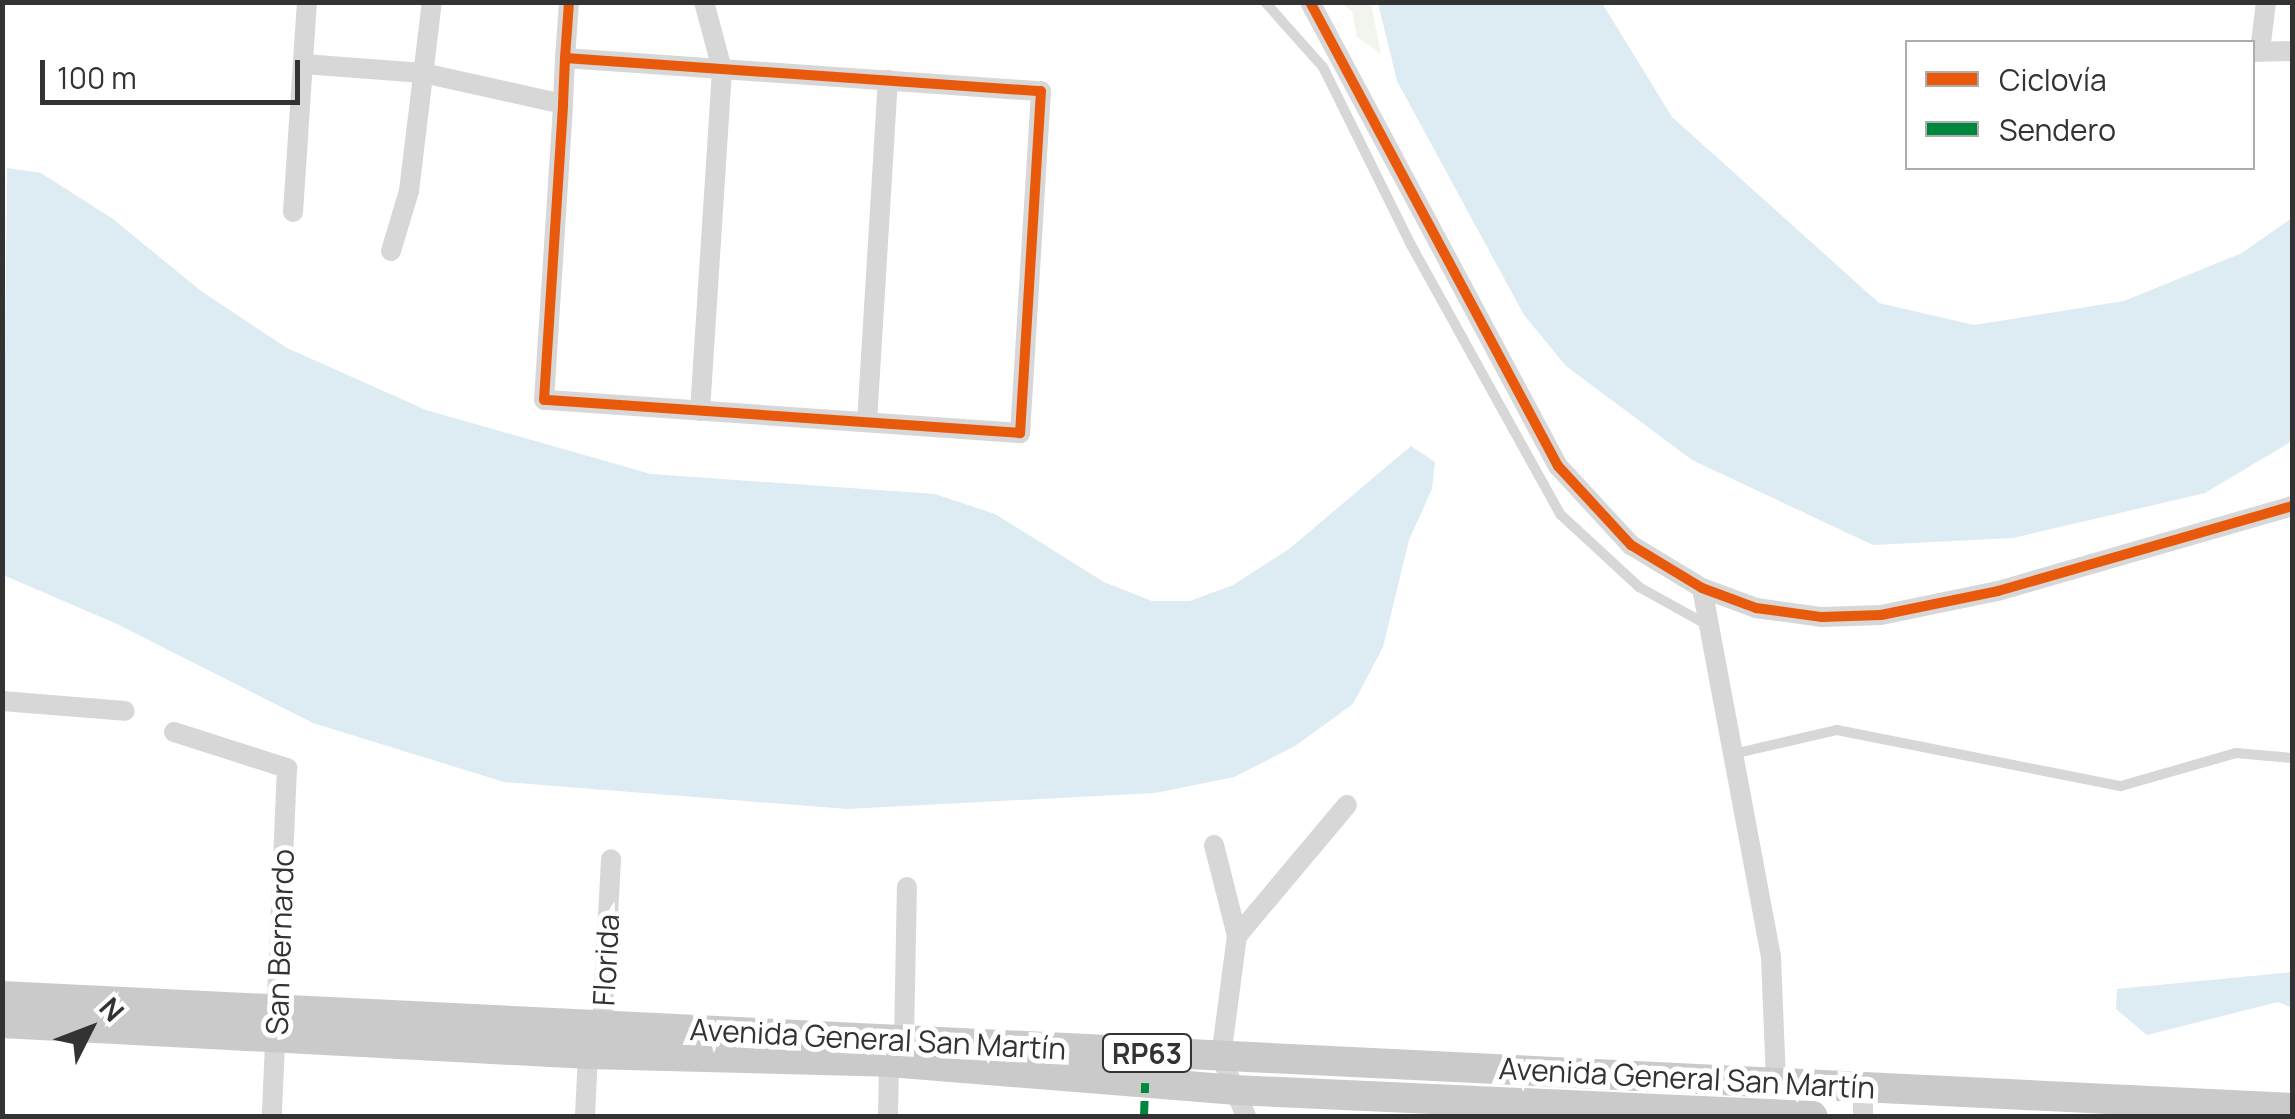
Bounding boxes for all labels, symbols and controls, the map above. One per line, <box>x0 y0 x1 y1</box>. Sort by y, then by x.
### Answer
scale bar <box>45 40 305 102</box>
legend <box>1905 40 2255 170</box>
text: 100 m <box>57 57 137 98</box>
text: Ciclovía <box>1999 59 2107 100</box>
text: Sendero <box>1999 109 2116 150</box>
street label: San Bernardo <box>259 848 301 1036</box>
street label: Florida <box>586 913 626 1007</box>
north arrow <box>40 979 140 1079</box>
text: N <box>91 989 133 1029</box>
street label: Avenida General San Martín <box>689 1011 1067 1067</box>
road number: RP63 <box>1100 1030 1194 1076</box>
street label: Avenida General San Martín <box>1498 1050 1876 1106</box>

